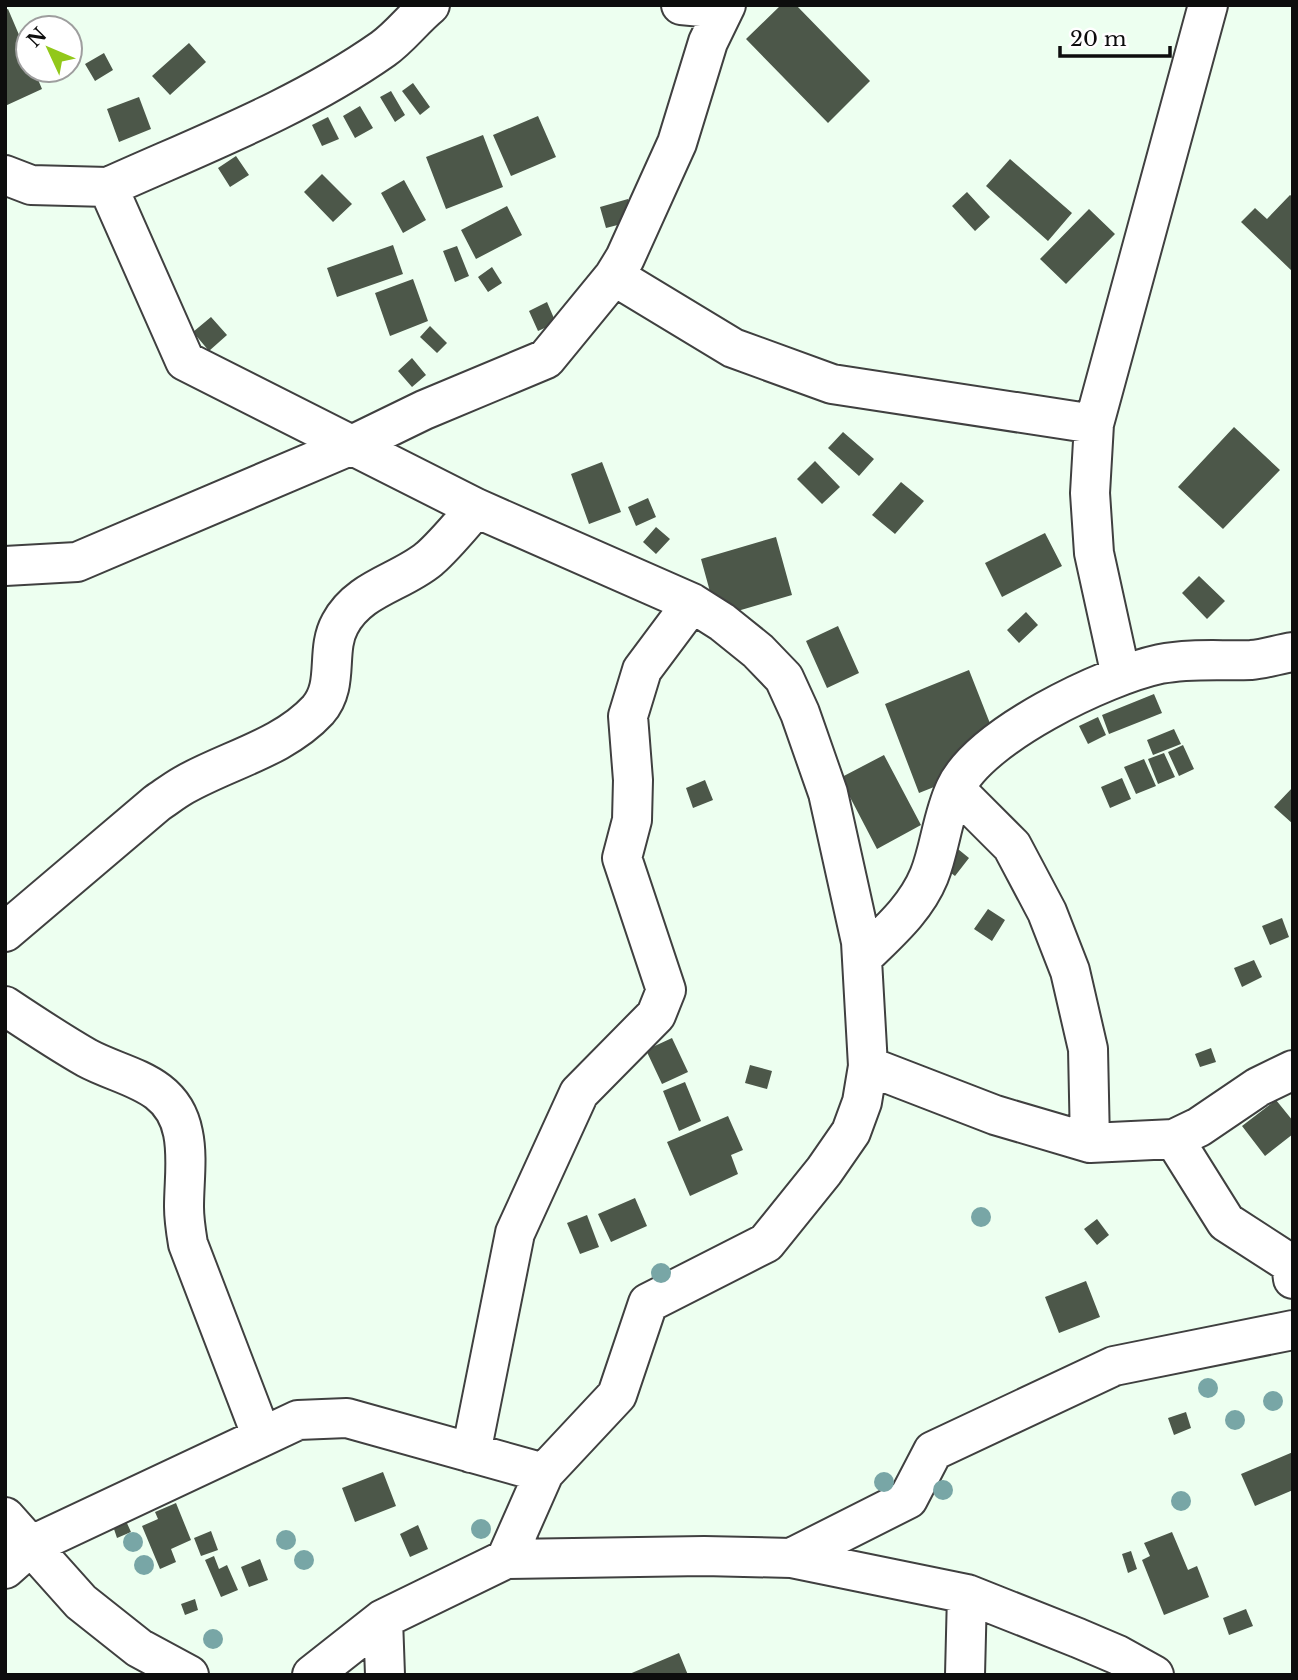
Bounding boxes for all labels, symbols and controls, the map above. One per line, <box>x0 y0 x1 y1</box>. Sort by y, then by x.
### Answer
north arrow <box>14 14 84 84</box>
scale bar <box>1060 14 1170 58</box>
text: N <box>23 23 52 52</box>
text: 20 m <box>1070 26 1127 52</box>

